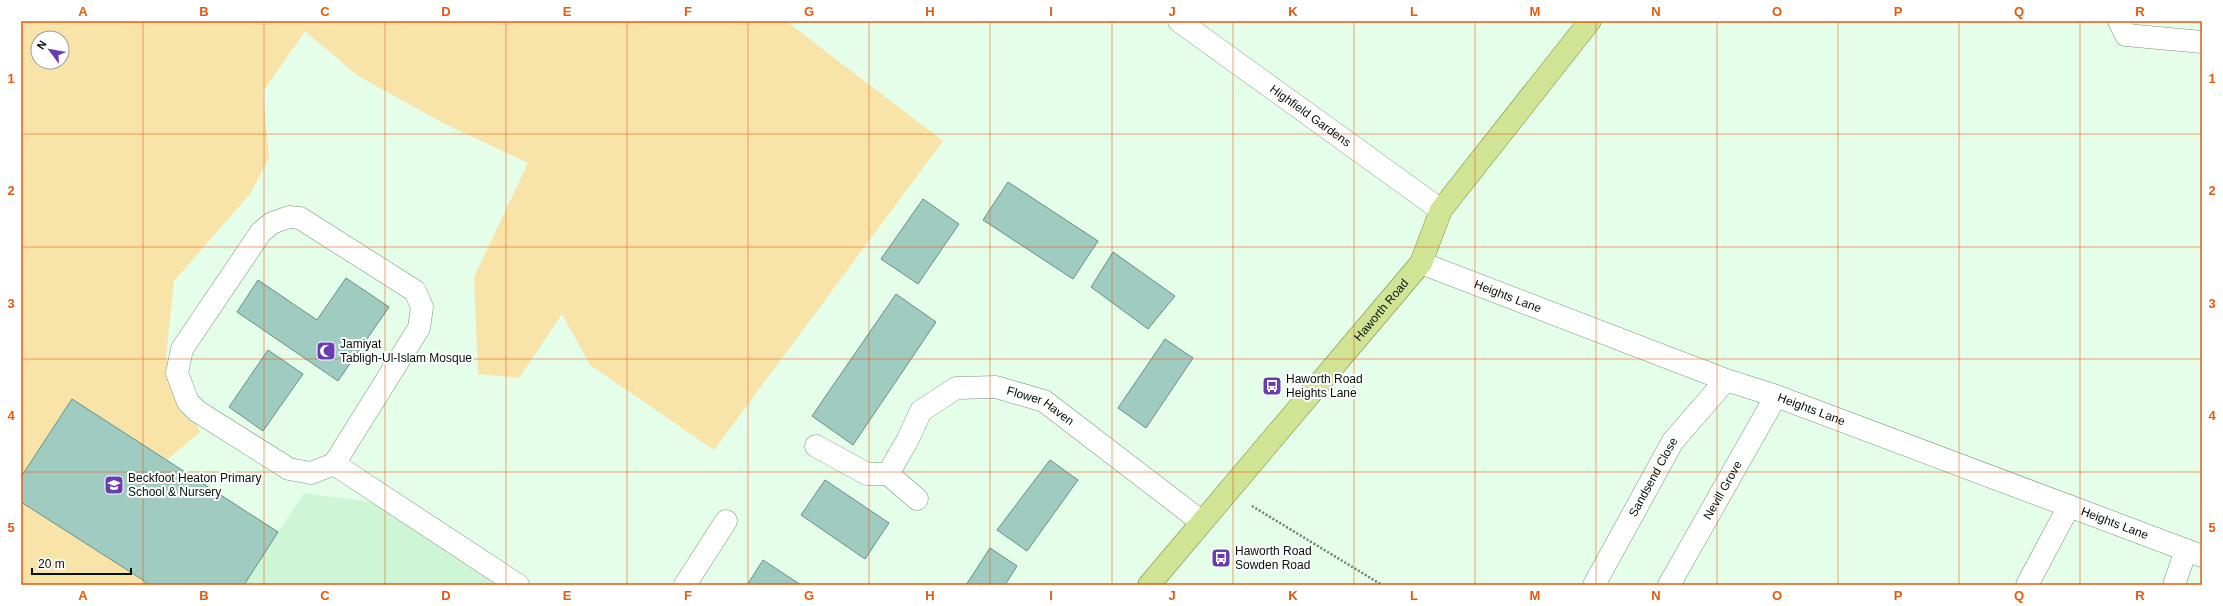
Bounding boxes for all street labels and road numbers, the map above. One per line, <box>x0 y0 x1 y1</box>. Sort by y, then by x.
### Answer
street label: Highfield Gardens <box>1267 82 1353 150</box>
street label: Haworth Road <box>1351 276 1411 344</box>
street label: Heights Lane <box>1472 277 1544 316</box>
street label: Flower Haven <box>1005 384 1077 428</box>
street label: Heights Lane <box>1776 390 1847 428</box>
street label: Sandsend Close <box>1626 435 1681 519</box>
street label: Nevill Grove <box>1700 458 1745 522</box>
street label: Heights Lane <box>2079 504 2151 542</box>

